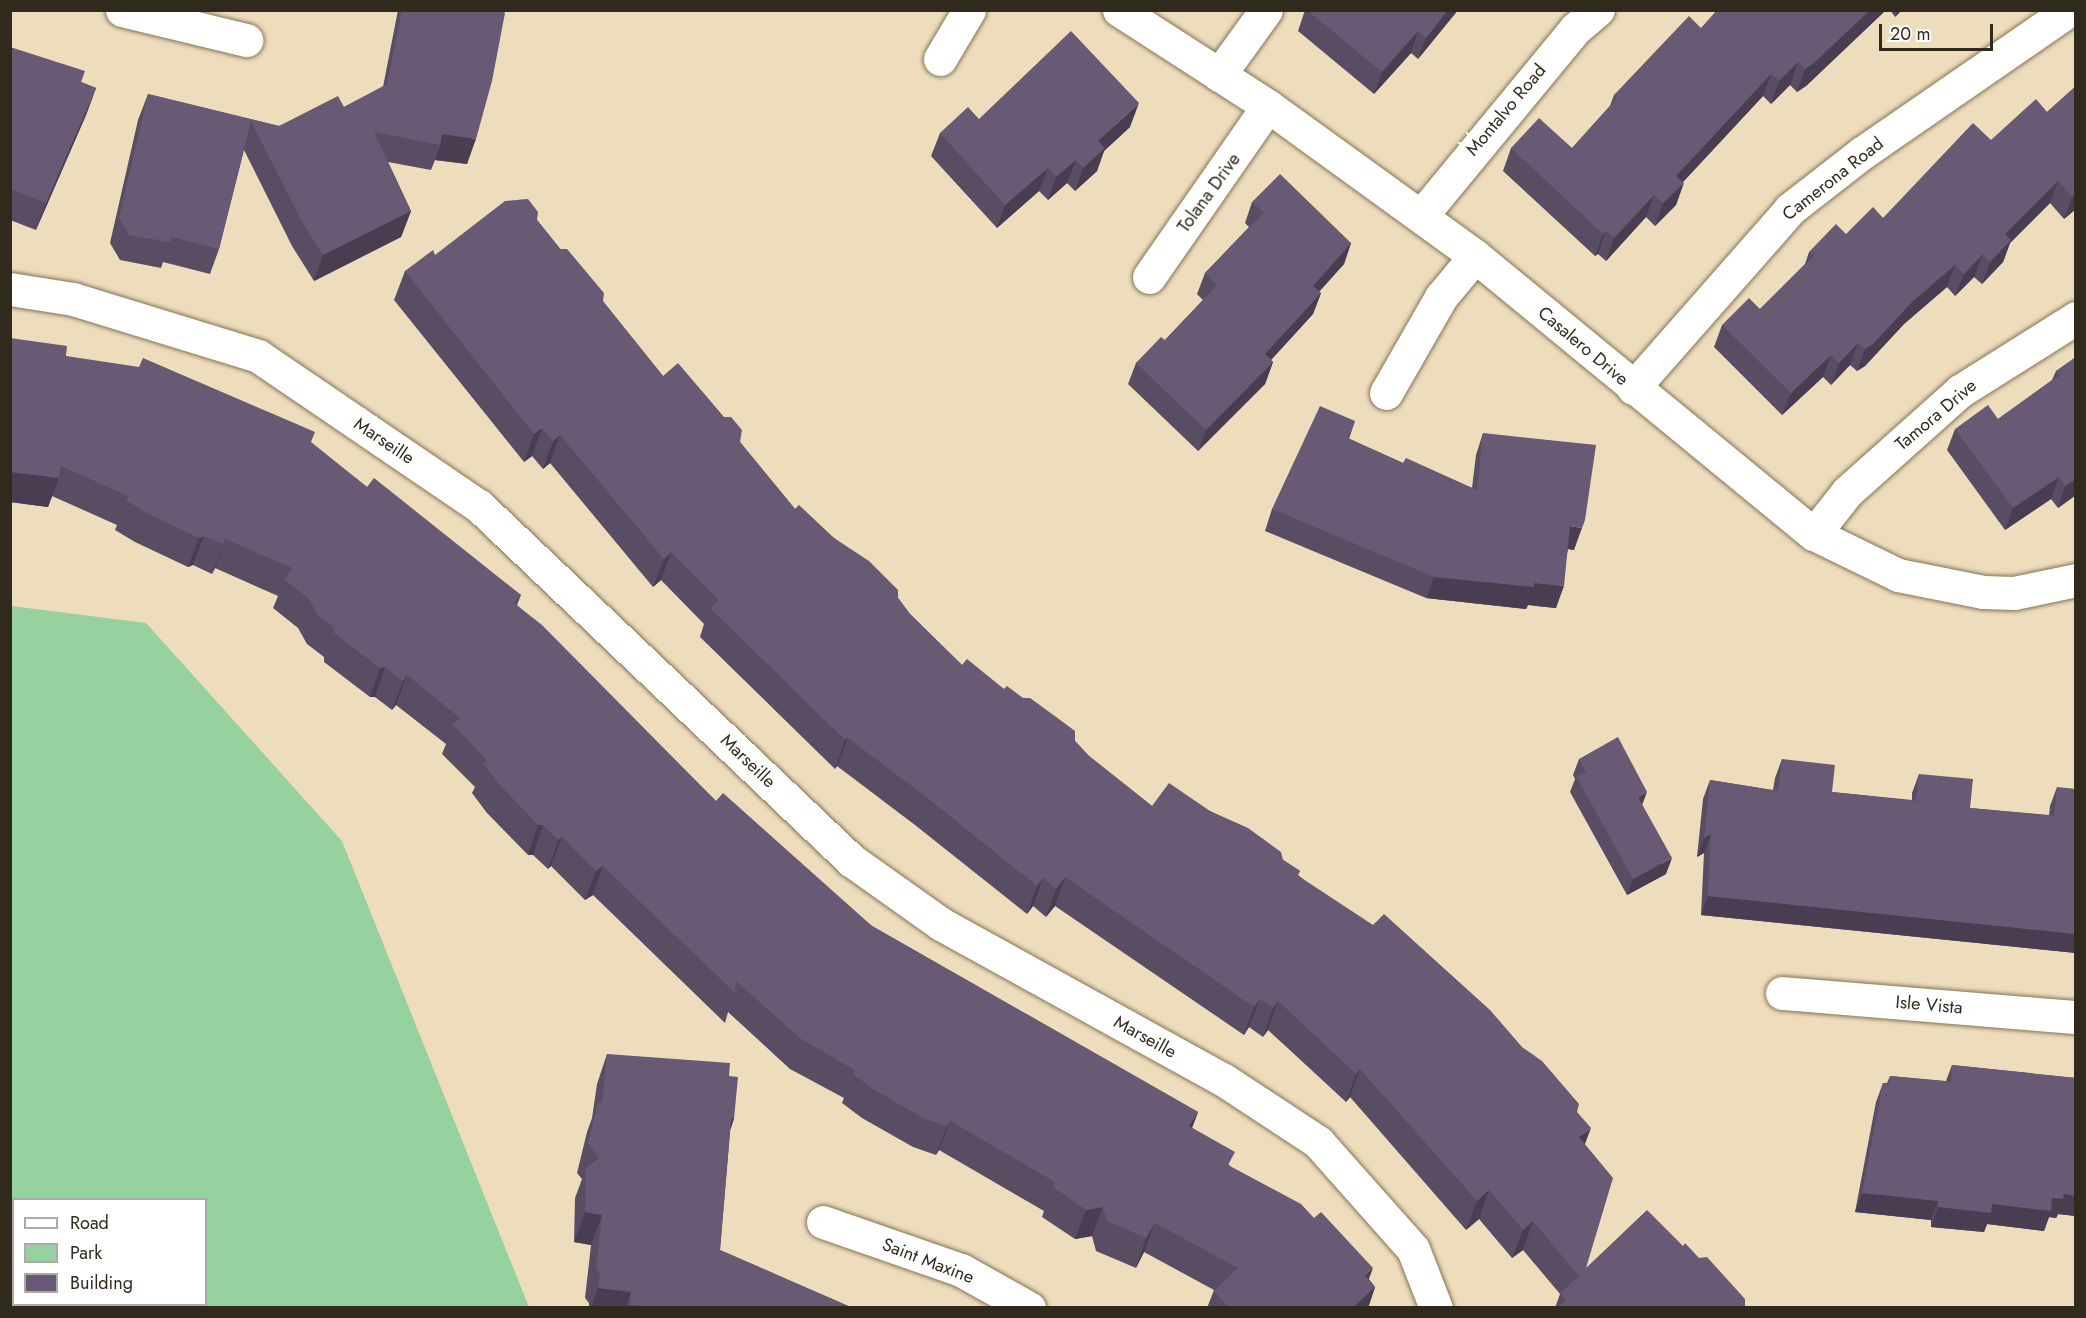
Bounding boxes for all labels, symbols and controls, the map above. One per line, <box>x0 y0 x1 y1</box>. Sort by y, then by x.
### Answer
scale bar <box>1882 12 1996 50</box>
text: 20 m <box>1890 21 1930 47</box>
street label: Montalvo Road <box>1462 60 1550 160</box>
street label: Camerona Road <box>1778 133 1888 225</box>
street label: Tolana Drive <box>1173 149 1245 237</box>
street label: Casalero Drive <box>1533 302 1633 390</box>
street label: Tamora Drive <box>1891 375 1981 455</box>
street label: Marseille <box>350 413 418 469</box>
street label: Marseille <box>716 730 780 792</box>
street label: Isle Vista <box>1895 991 1963 1019</box>
street label: Marseille <box>1110 1011 1180 1063</box>
legend <box>12 1198 207 1306</box>
text: Road <box>70 1210 109 1236</box>
street label: Saint Maxine <box>879 1234 977 1288</box>
text: Park <box>70 1240 102 1266</box>
text: Building <box>70 1270 133 1296</box>

